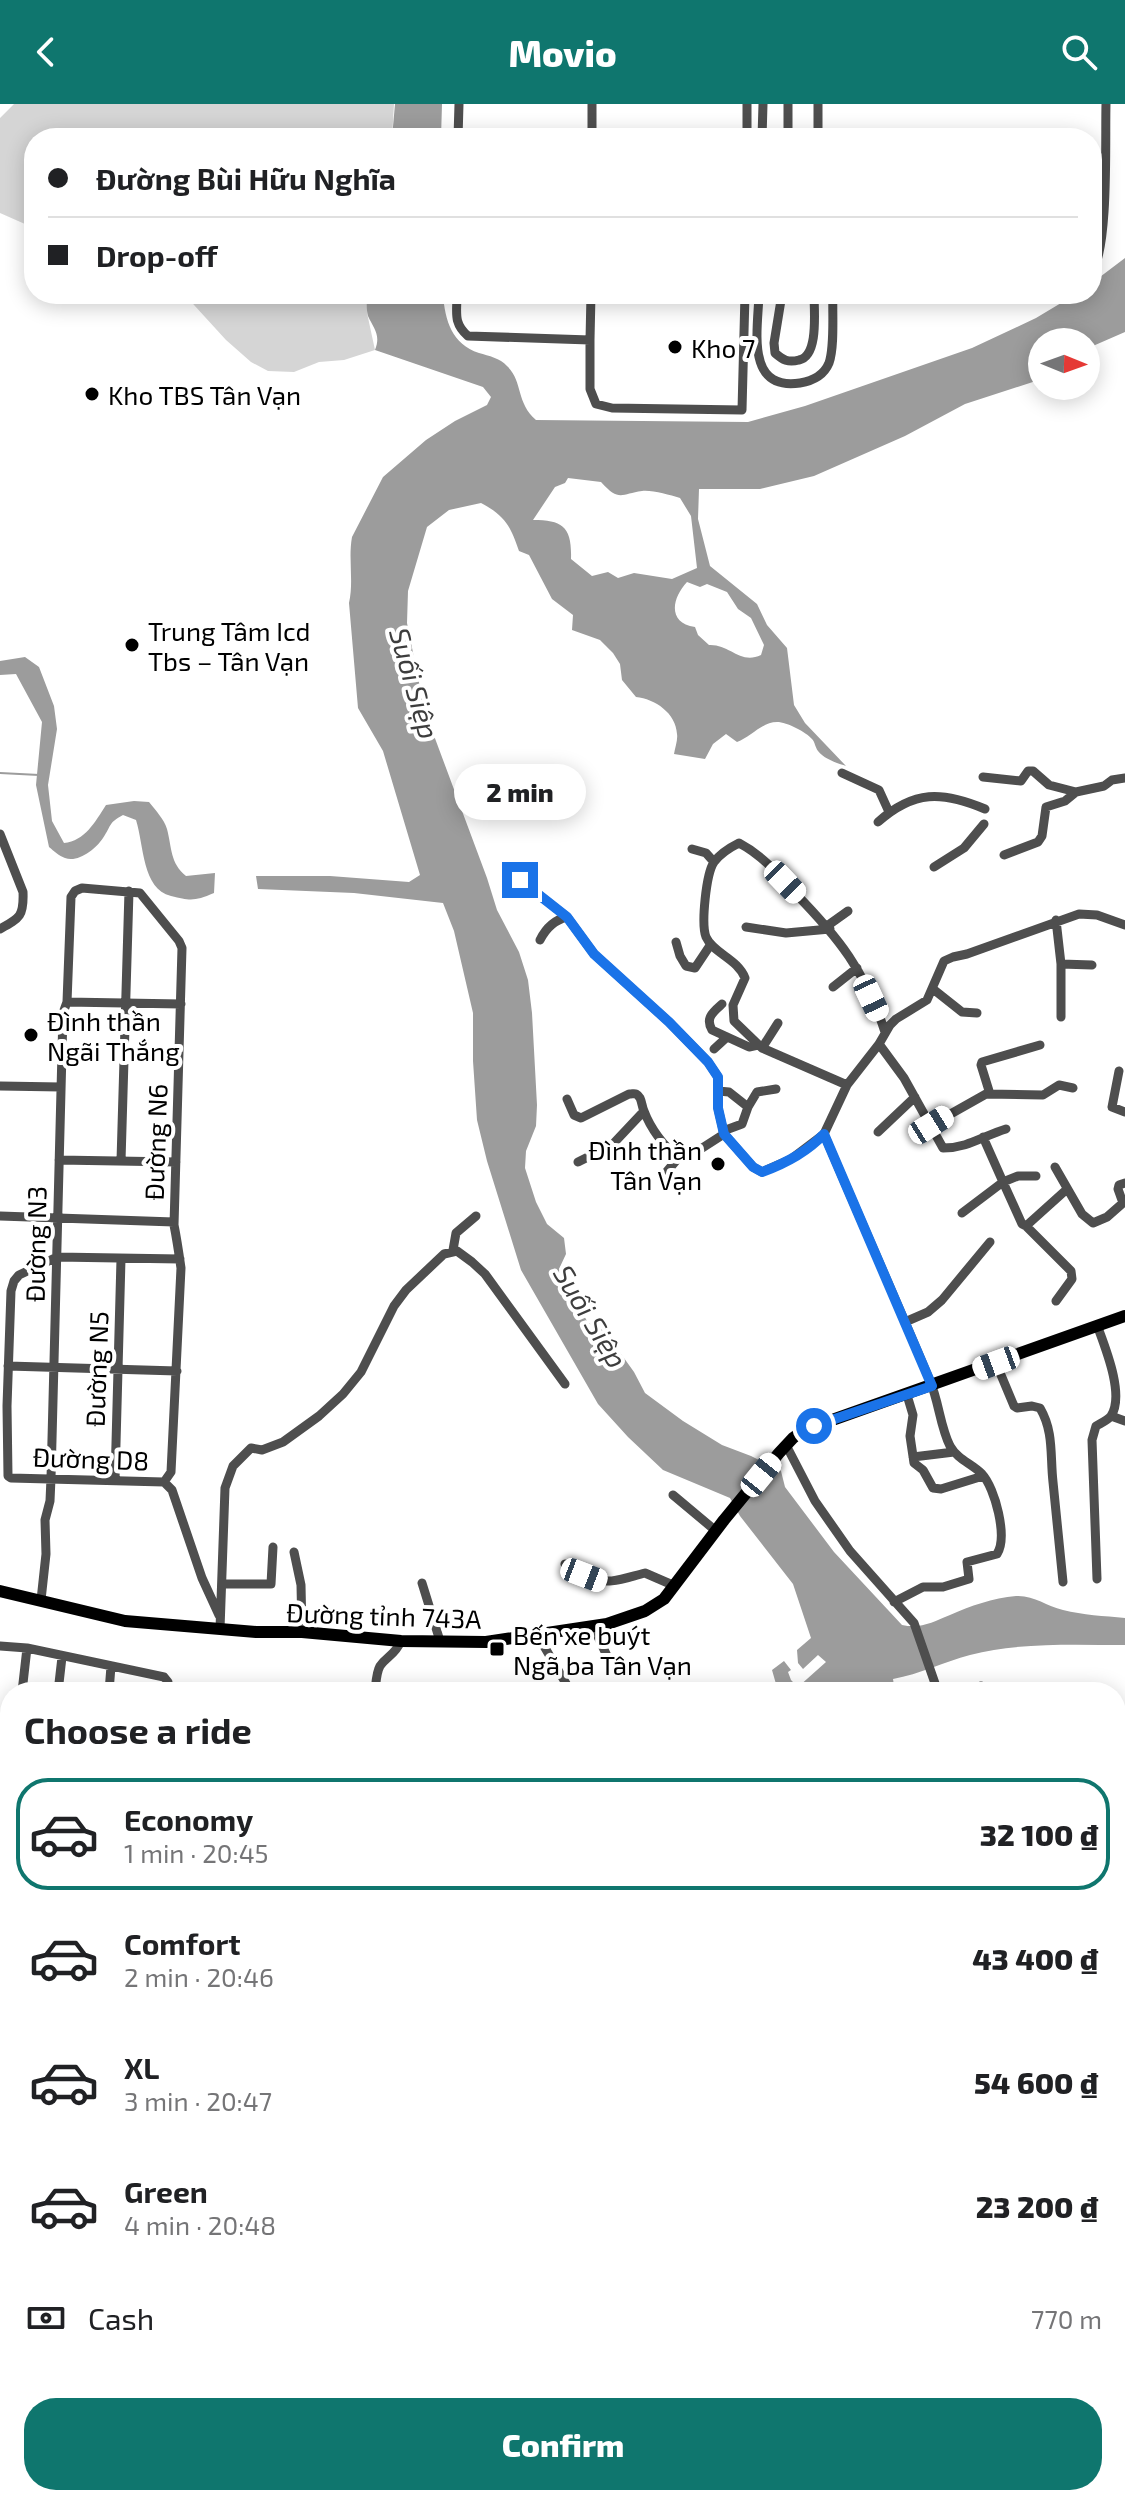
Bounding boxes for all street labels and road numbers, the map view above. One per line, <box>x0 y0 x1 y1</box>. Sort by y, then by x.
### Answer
street label: Đường N6 <box>137 1083 173 1201</box>
street label: Đường N3 <box>18 1186 52 1302</box>
street label: Đường N5 <box>78 1311 114 1427</box>
street label: Đường D8 <box>32 1440 150 1476</box>
street label: Đường tỉnh 743A <box>286 1596 482 1634</box>

